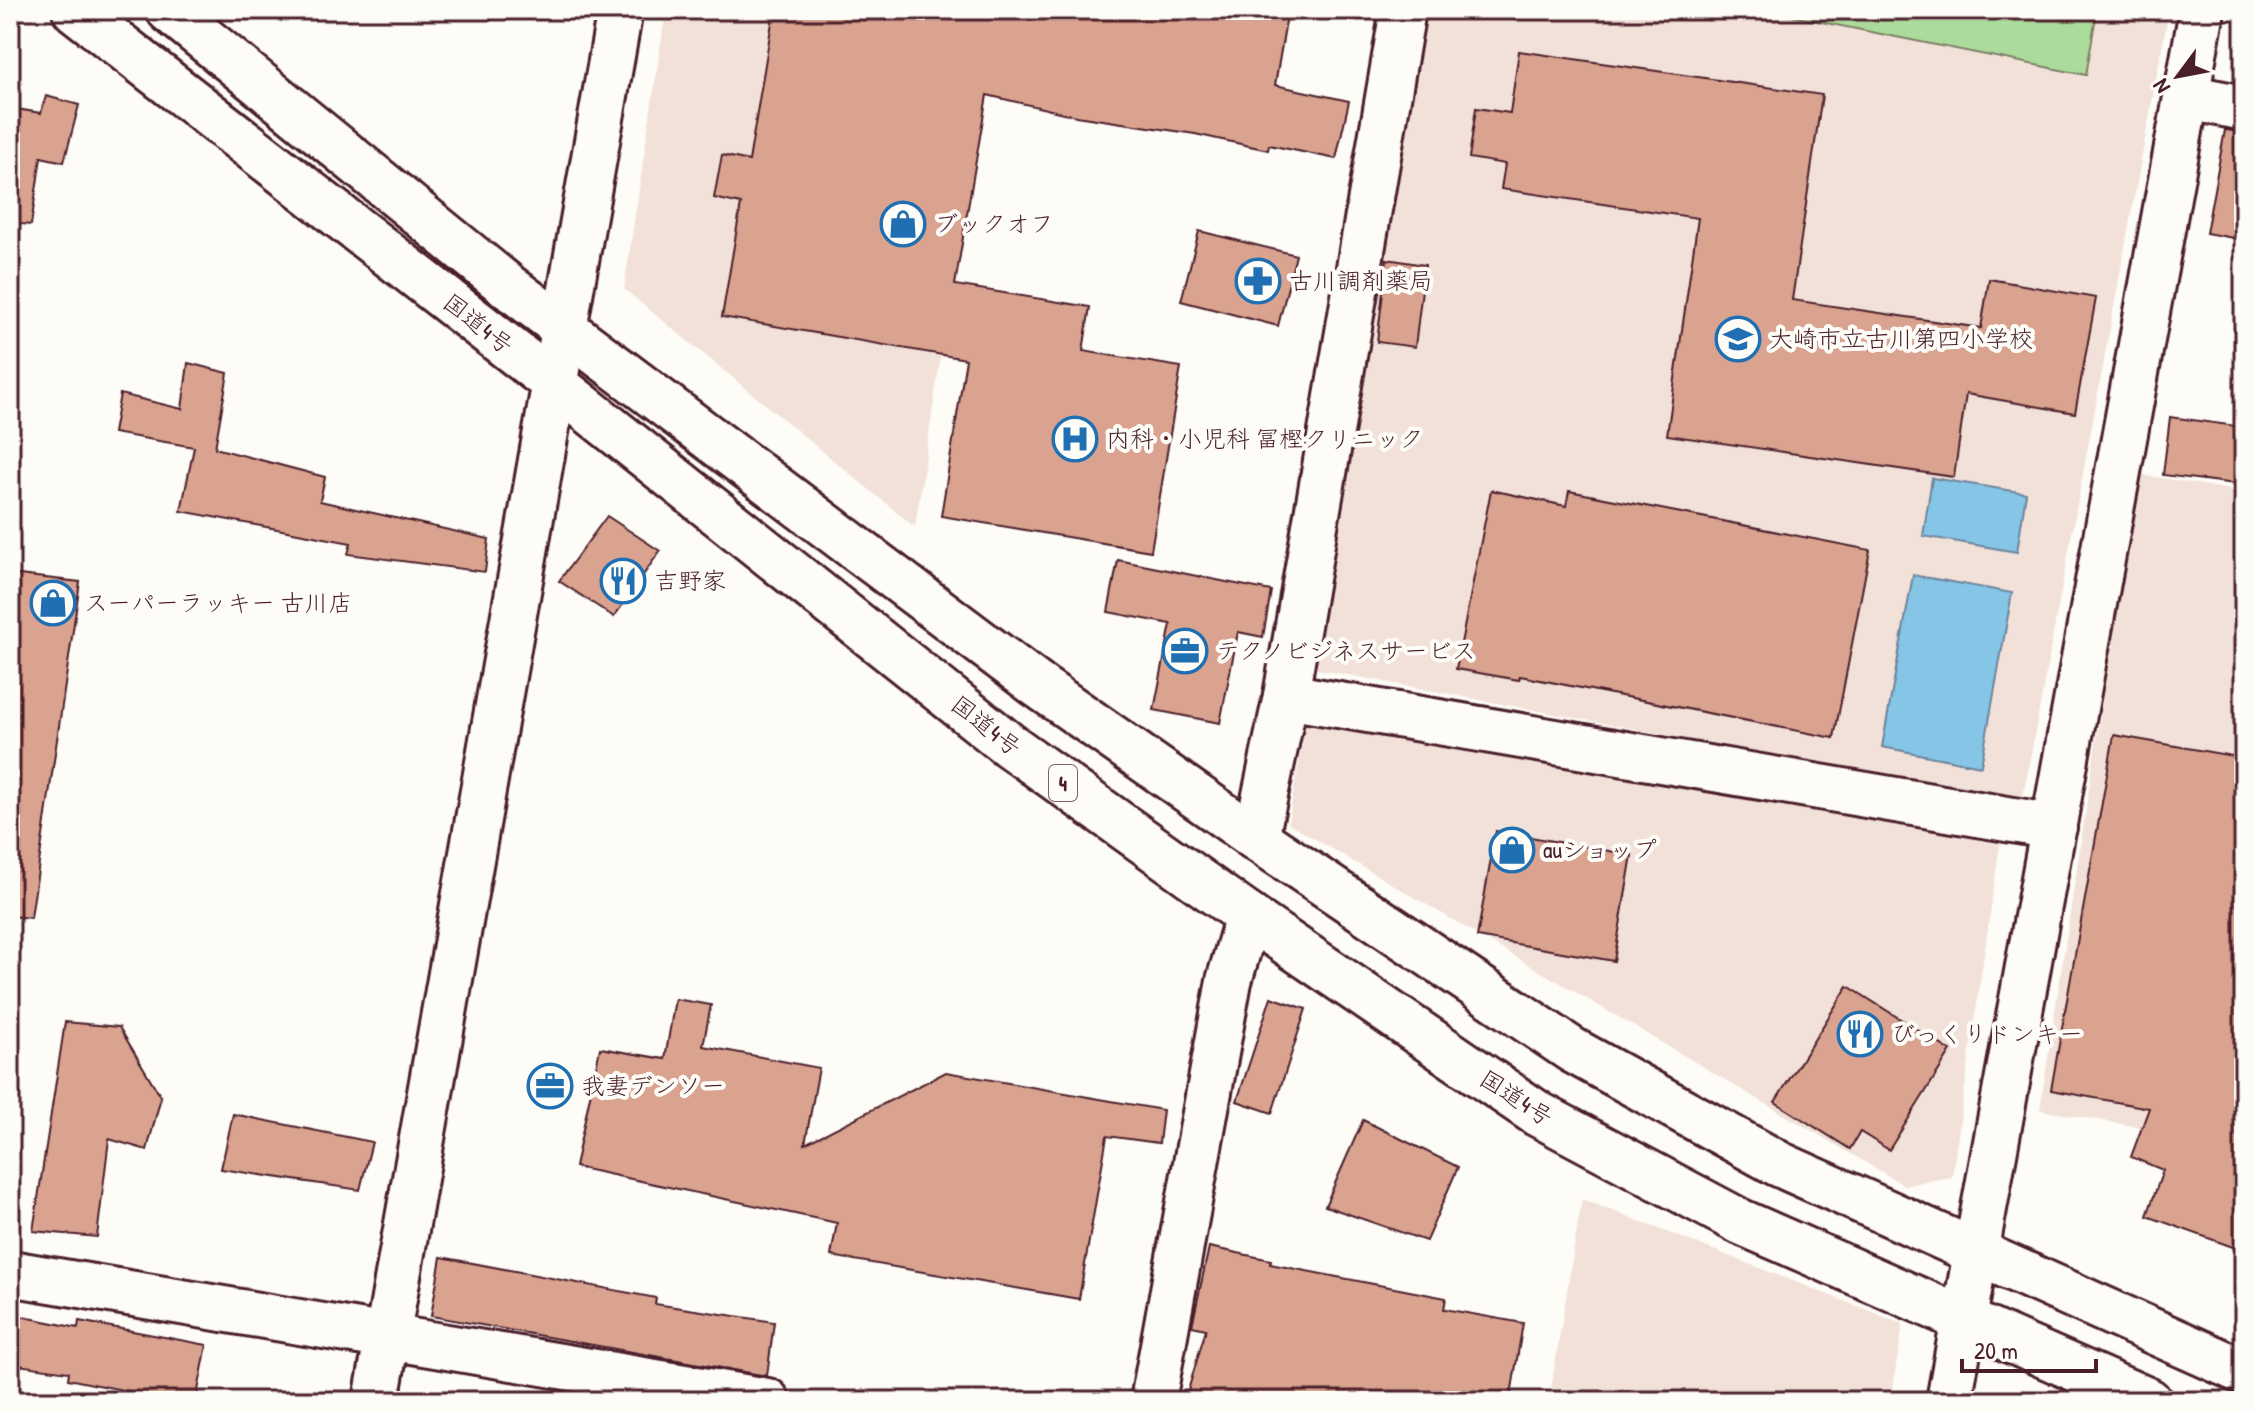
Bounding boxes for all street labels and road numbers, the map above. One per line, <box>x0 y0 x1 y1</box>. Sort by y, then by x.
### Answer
street label: 国道4号 <box>437 286 520 361</box>
street label: 国道4号 <box>945 688 1028 763</box>
road number: 4 <box>1049 765 1077 801</box>
street label: 国道4号 <box>1474 1062 1559 1133</box>

